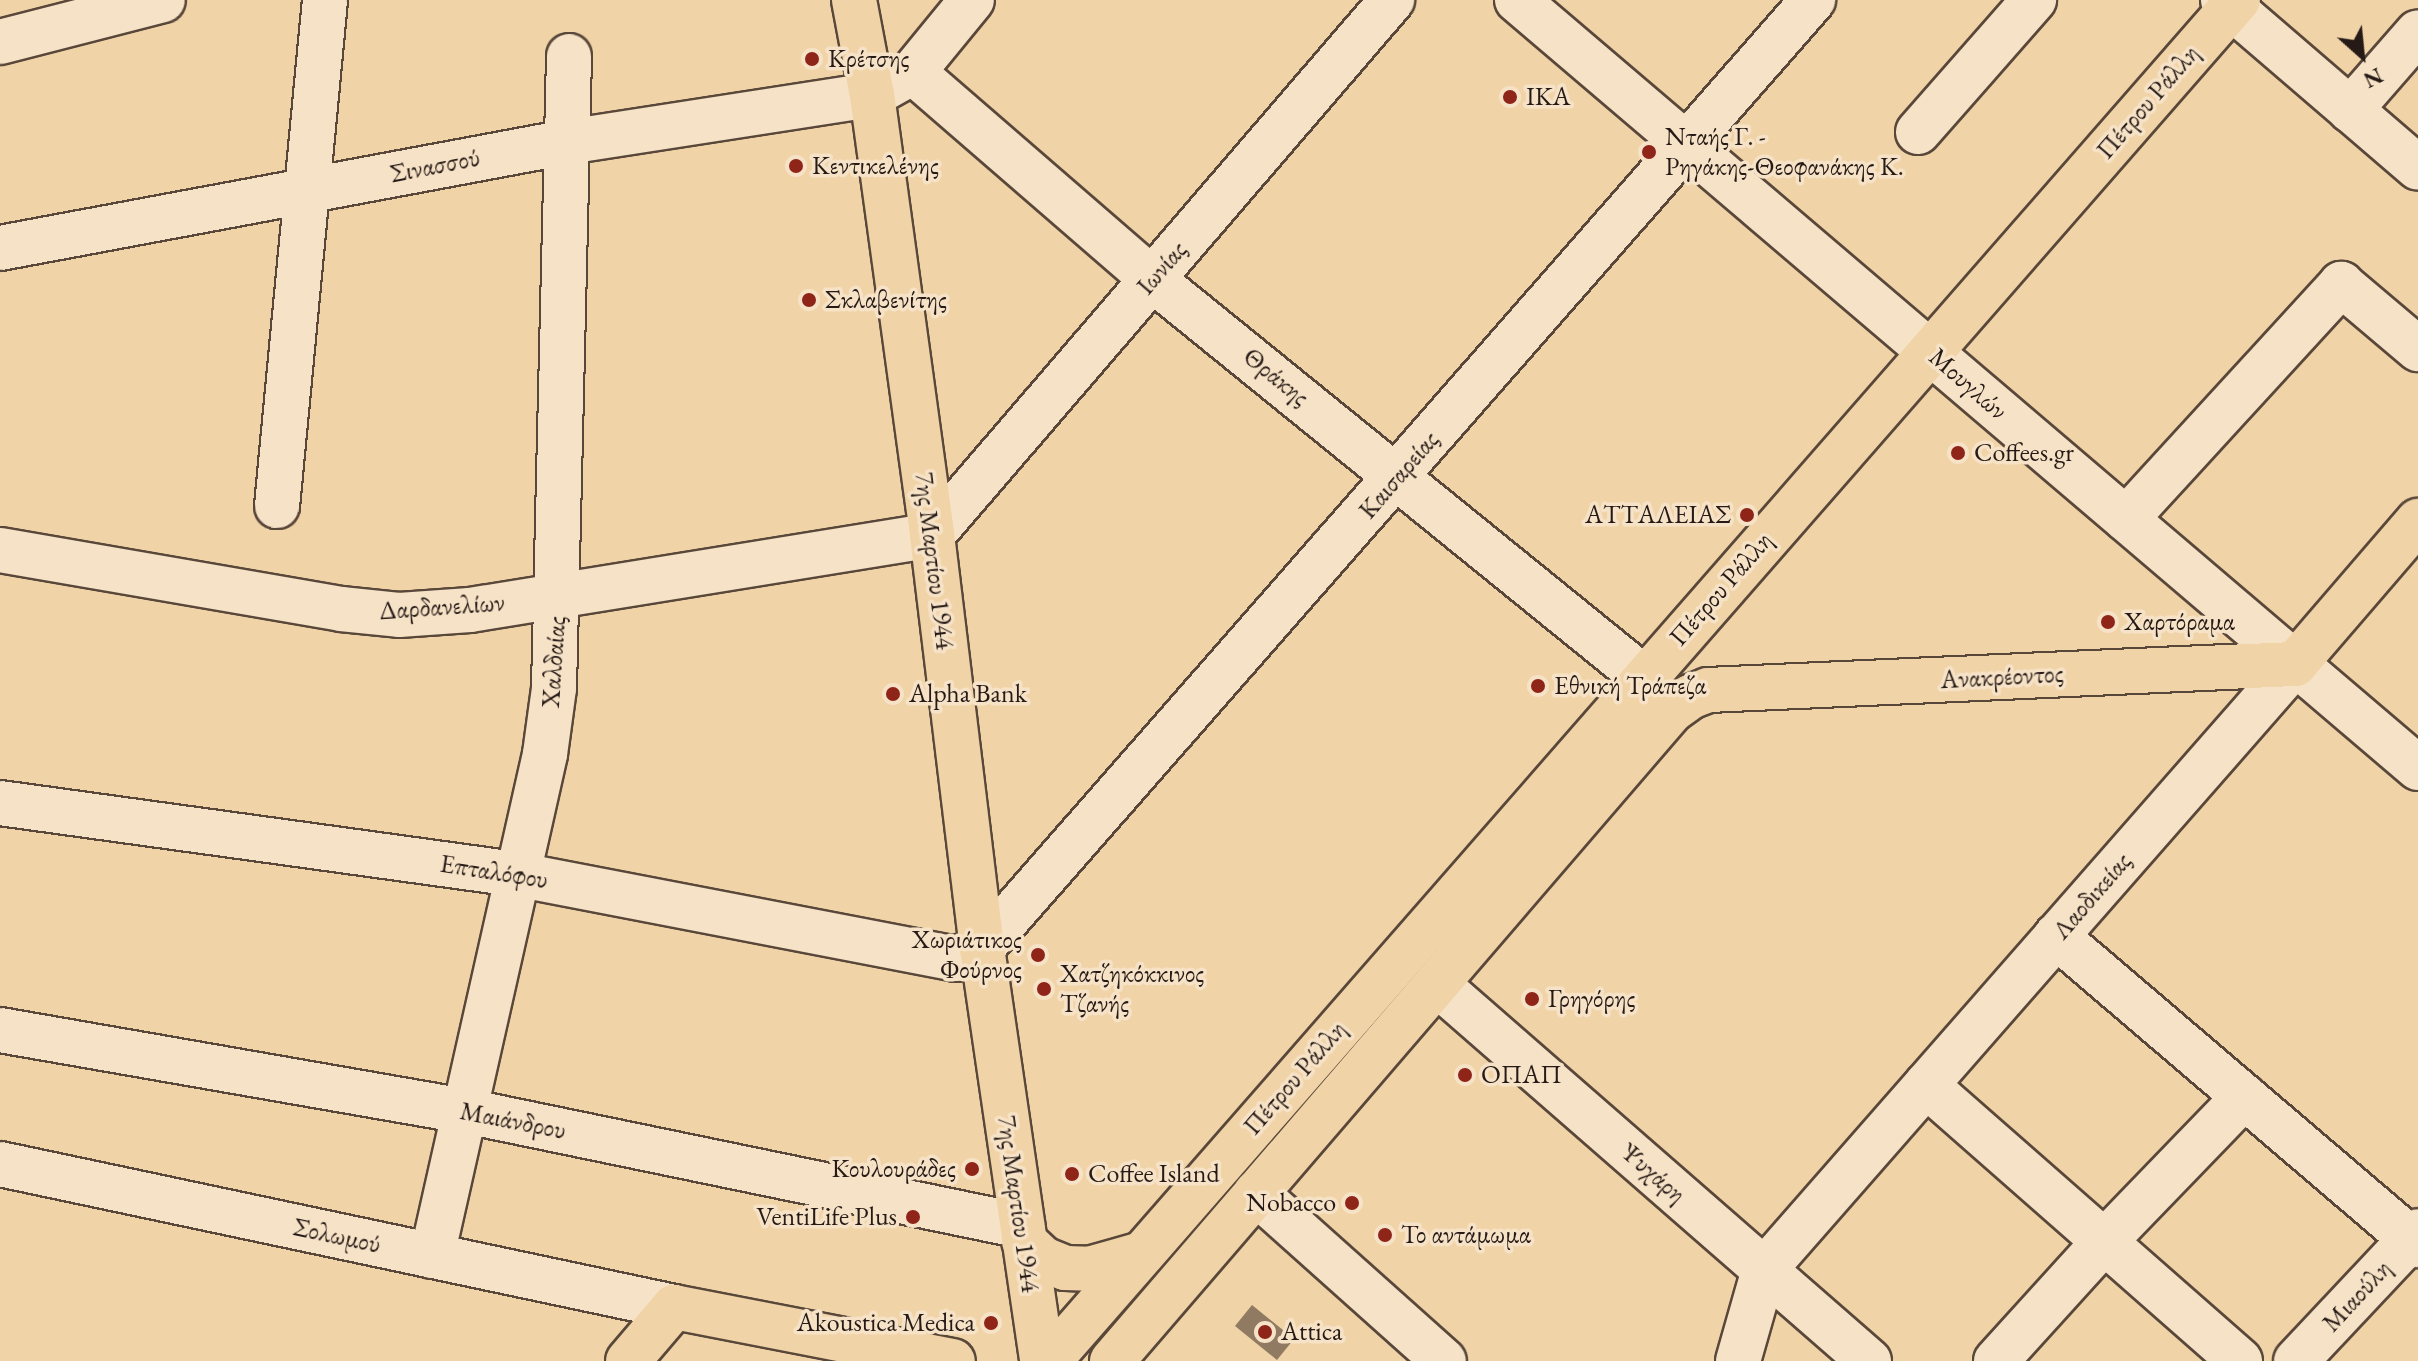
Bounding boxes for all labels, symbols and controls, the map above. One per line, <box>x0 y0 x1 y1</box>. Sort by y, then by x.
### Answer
north arrow <box>2322 16 2402 96</box>
street label: Πέτρου Ράλλη <box>2090 38 2206 166</box>
place label: Κρέτσης <box>828 43 909 75</box>
marker: Κρέτσης <box>803 50 821 68</box>
text: N <box>2359 61 2388 95</box>
place label: ΙΚΑ <box>1526 81 1571 113</box>
marker: ΙΚΑ <box>1501 88 1519 106</box>
place label: Νταής Γ. - Ρηγάκης-Θεοφανάκης Κ. <box>1665 121 1904 182</box>
street label: Σινασσού <box>388 142 482 190</box>
marker: Νταής Γ. - Ρηγάκης-Θεοφανάκης Κ. <box>1640 143 1658 161</box>
place label: Κεντικελένης <box>812 150 939 182</box>
marker: Κεντικελένης <box>787 157 805 175</box>
street label: Ιωνίας <box>1130 235 1194 301</box>
place label: Σκλαβενίτης <box>825 284 947 316</box>
marker: Σκλαβενίτης <box>800 291 818 309</box>
street label: Θράκης <box>1237 341 1315 413</box>
street label: Μουγλών <box>1922 342 2014 426</box>
street label: Καισαρείας <box>1352 425 1446 525</box>
place label: Coffees.gr <box>1974 437 2074 469</box>
marker: Coffees.gr <box>1949 444 1967 462</box>
street label: 7ης Μαρτίου 1944 <box>908 471 960 651</box>
place label: ΑΤΤΑΛΕΙΑΣ <box>1585 499 1731 531</box>
marker: ΑΤΤΑΛΕΙΑΣ <box>1738 506 1756 524</box>
street label: Πέτρου Ράλλη <box>1663 525 1779 653</box>
street label: Δαρδανελίων <box>378 587 506 627</box>
place label: Χαρτόραμα <box>2124 606 2235 638</box>
marker: Χαρτόραμα <box>2099 613 2117 631</box>
street label: Χαλδαίας <box>535 615 573 709</box>
street label: Ανακρέοντος <box>1940 658 2064 696</box>
place label: Εθνική Τράπεζα <box>1554 670 1706 702</box>
marker: Εθνική Τράπεζα <box>1529 677 1547 695</box>
place label: Alpha Bank <box>909 678 1027 710</box>
marker: Alpha Bank <box>884 685 902 703</box>
street label: Λαοδικείας <box>2046 846 2138 946</box>
street label: Επταλόφου <box>438 848 550 896</box>
place label: Χωριάτικος Φούρνος <box>912 924 1022 986</box>
marker: Χωριάτικος Φούρνος <box>1029 946 1047 964</box>
place label: Χατζηκόκκινος Τζανής <box>1060 958 1204 1020</box>
marker: Χατζηκόκκινος Τζανής <box>1035 980 1053 998</box>
place label: Γρηγόρης <box>1548 983 1635 1015</box>
marker: Γρηγόρης <box>1523 990 1541 1008</box>
street label: Πέτρου Ράλλη <box>1237 1014 1353 1142</box>
place label: ΟΠΑΠ <box>1481 1059 1562 1091</box>
marker: ΟΠΑΠ <box>1456 1066 1474 1084</box>
street label: Μαιάνδρου <box>457 1095 569 1147</box>
street label: 7ης Μαρτίου 1944 <box>990 1113 1046 1295</box>
street label: Ψυχάρη <box>1614 1136 1692 1210</box>
place label: Κουλουράδες <box>831 1153 956 1185</box>
place label: Coffee Island <box>1088 1158 1220 1190</box>
marker: Κουλουράδες <box>963 1160 981 1178</box>
marker: Coffee Island <box>1063 1165 1081 1183</box>
place label: Nobacco <box>1246 1187 1336 1219</box>
marker: Nobacco <box>1343 1194 1361 1212</box>
place label: VentiLife Plus <box>757 1201 897 1233</box>
marker: VentiLife Plus <box>904 1208 922 1226</box>
street label: Σολωμού <box>290 1212 384 1260</box>
place label: Το αντάμωμα <box>1401 1219 1531 1251</box>
marker: Το αντάμωμα <box>1376 1226 1394 1244</box>
street label: Μιαούλη <box>2316 1253 2398 1339</box>
place label: Akoustica Medica <box>797 1307 975 1339</box>
marker: Akoustica Medica <box>982 1314 1000 1332</box>
place label: Attica <box>1281 1316 1342 1348</box>
marker: Attica <box>1256 1323 1274 1341</box>

